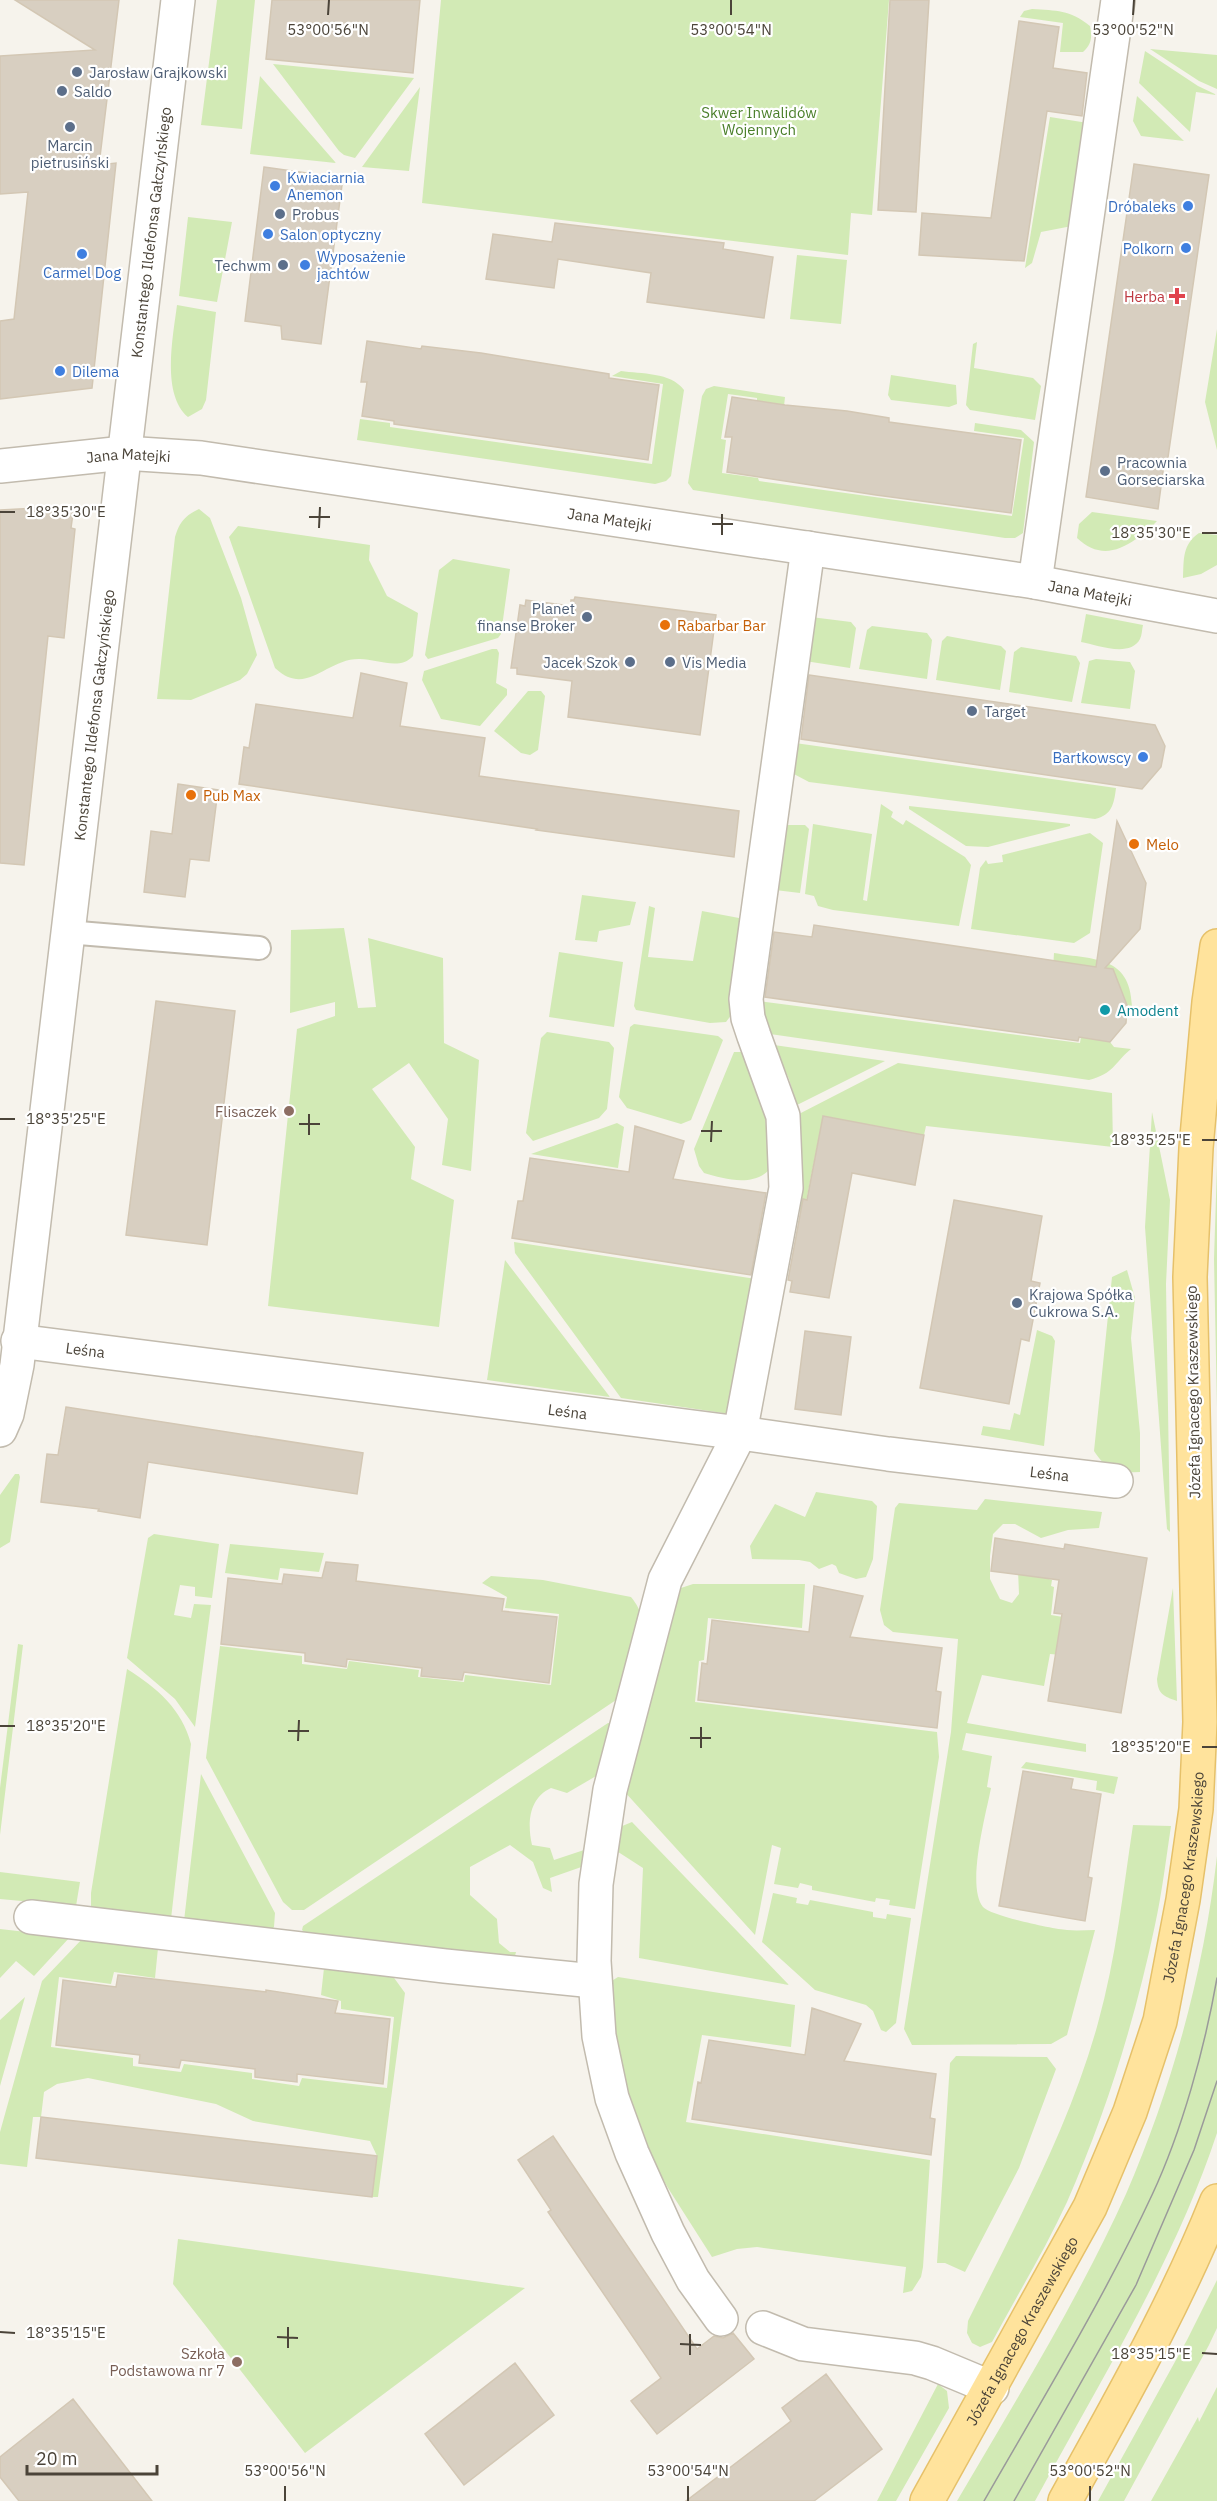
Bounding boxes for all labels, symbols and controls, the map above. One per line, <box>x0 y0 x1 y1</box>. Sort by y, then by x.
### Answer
text: 53°00'56"N <box>287 20 369 39</box>
text: 53°00'54"N <box>690 20 772 39</box>
text: 53°00'52"N <box>1092 20 1174 39</box>
place label: Jarosław Grajkowski <box>89 63 227 82</box>
marker: Jarosław Grajkowski <box>70 65 84 79</box>
place label: Saldo <box>74 82 112 101</box>
marker: Saldo <box>55 84 69 98</box>
park label: Skwer Inwalidów Wojennych <box>701 103 817 139</box>
street label: Konstantego Ildefonsa Gałczyńskiego <box>126 106 175 359</box>
marker: Marcin pietrusiński <box>63 120 77 134</box>
place label: Marcin pietrusiński <box>31 136 109 172</box>
place label: Kwiaciarnia Anemon <box>287 168 365 204</box>
marker: Kwiaciarnia Anemon <box>268 179 282 193</box>
place label: Dróbaleks <box>1108 197 1176 216</box>
marker: Dróbaleks <box>1181 199 1195 213</box>
place label: Probus <box>292 205 339 224</box>
marker: Probus <box>273 207 287 221</box>
place label: Salon optyczny <box>280 225 382 244</box>
marker: Salon optyczny <box>261 227 275 241</box>
place label: Polkorn <box>1123 239 1174 258</box>
marker: Polkorn <box>1179 241 1193 255</box>
marker: Carmel Dog <box>75 247 89 261</box>
place label: Wyposażenie jachtów <box>317 247 406 283</box>
place label: Techwm <box>215 256 271 275</box>
marker: Techwm <box>276 258 290 272</box>
marker: Wyposażenie jachtów <box>298 258 312 272</box>
place label: Carmel Dog <box>43 263 121 282</box>
place label: Herba <box>1124 287 1165 306</box>
marker: Herba <box>1170 289 1184 303</box>
place label: Dilema <box>72 362 119 381</box>
marker: Dilema <box>53 364 67 378</box>
street label: Jana Matejki <box>85 443 171 466</box>
place label: Pracownia Gorseciarska <box>1117 453 1205 489</box>
marker: Pracownia Gorseciarska <box>1098 464 1112 478</box>
text: 18°35'30"E <box>26 502 106 521</box>
street label: Jana Matejki <box>566 503 653 534</box>
text: 18°35'30"E <box>1111 523 1191 542</box>
street label: Jana Matejki <box>1047 575 1133 609</box>
street label: Konstantego Ildefonsa Gałczyńskiego <box>69 588 118 842</box>
place label: Planet finanse Broker <box>477 599 575 635</box>
marker: Planet finanse Broker <box>580 610 594 624</box>
place label: Rabarbar Bar <box>677 616 766 635</box>
marker: Rabarbar Bar <box>658 618 672 632</box>
place label: Jacek Szok <box>543 653 618 672</box>
place label: Vis Media <box>682 653 747 672</box>
marker: Jacek Szok <box>623 655 637 669</box>
marker: Vis Media <box>663 655 677 669</box>
place label: Target <box>984 702 1026 721</box>
marker: Target <box>965 704 979 718</box>
place label: Bartkowscy <box>1053 748 1132 767</box>
marker: Bartkowscy <box>1136 750 1150 764</box>
place label: Pub Max <box>203 786 261 805</box>
marker: Pub Max <box>184 788 198 802</box>
place label: Melo <box>1146 835 1179 854</box>
marker: Melo <box>1127 837 1141 851</box>
place label: Amodent <box>1117 1001 1179 1020</box>
marker: Amodent <box>1098 1003 1112 1017</box>
place label: Flisaczek <box>215 1102 277 1121</box>
marker: Flisaczek <box>282 1104 296 1118</box>
text: 18°35'25"E <box>26 1109 106 1128</box>
text: 18°35'25"E <box>1111 1130 1191 1149</box>
place label: Krajowa Spółka Cukrowa S.A. <box>1029 1285 1133 1321</box>
street label: Józefa Ignacego Kraszewskiego <box>1182 1285 1204 1499</box>
marker: Krajowa Spółka Cukrowa S.A. <box>1010 1296 1024 1310</box>
street label: Leśna <box>65 1338 106 1362</box>
street label: Leśna <box>547 1399 588 1423</box>
street label: Leśna <box>1029 1461 1070 1485</box>
text: 18°35'20"E <box>26 1716 106 1735</box>
text: 18°35'20"E <box>1111 1737 1191 1756</box>
street label: Józefa Ignacego Kraszewskiego <box>1158 1771 1207 1984</box>
street label: Józefa Ignacego Kraszewskiego <box>961 2233 1082 2428</box>
text: 18°35'15"E <box>26 2323 106 2342</box>
place label: Szkoła Podstawowa nr 7 <box>109 2344 225 2380</box>
text: 18°35'15"E <box>1111 2344 1191 2363</box>
marker: Szkoła Podstawowa nr 7 <box>230 2355 244 2369</box>
scale bar <box>27 2438 158 2476</box>
text: 20 m <box>36 2447 78 2470</box>
text: 53°00'56"N <box>244 2461 326 2480</box>
text: 53°00'54"N <box>647 2461 729 2480</box>
text: 53°00'52"N <box>1049 2461 1131 2480</box>

